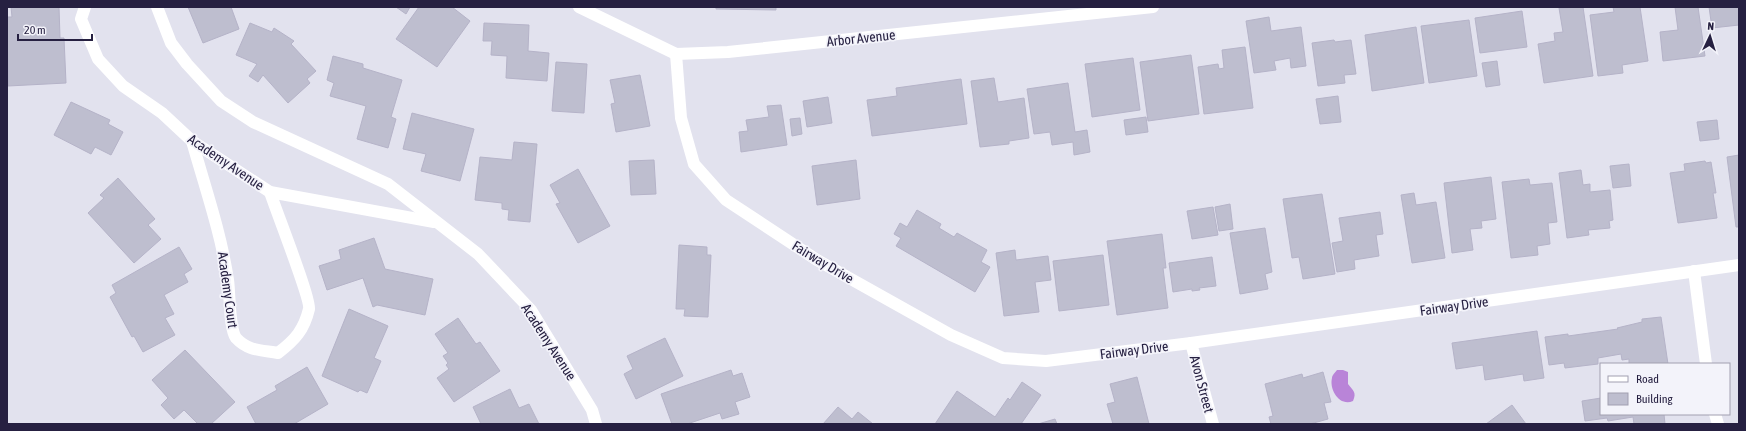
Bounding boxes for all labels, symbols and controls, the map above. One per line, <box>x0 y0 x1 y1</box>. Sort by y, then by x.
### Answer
scale bar <box>18 16 92 42</box>
north arrow <box>1690 16 1730 56</box>
text: N <box>1707 20 1714 32</box>
text: 20 m <box>24 23 46 37</box>
street label: Arbor Avenue <box>826 26 896 50</box>
street label: Academy Avenue <box>185 131 267 193</box>
street label: Fairway Drive <box>789 237 857 287</box>
street label: Academy Court <box>215 251 241 329</box>
street label: Fairway Drive <box>1419 293 1489 319</box>
street label: Academy Avenue <box>518 301 580 383</box>
street label: Fairway Drive <box>1099 338 1169 362</box>
street label: Avon Street <box>1187 354 1217 414</box>
legend <box>1600 363 1730 415</box>
text: Road <box>1636 372 1659 386</box>
text: Building <box>1636 392 1674 406</box>

